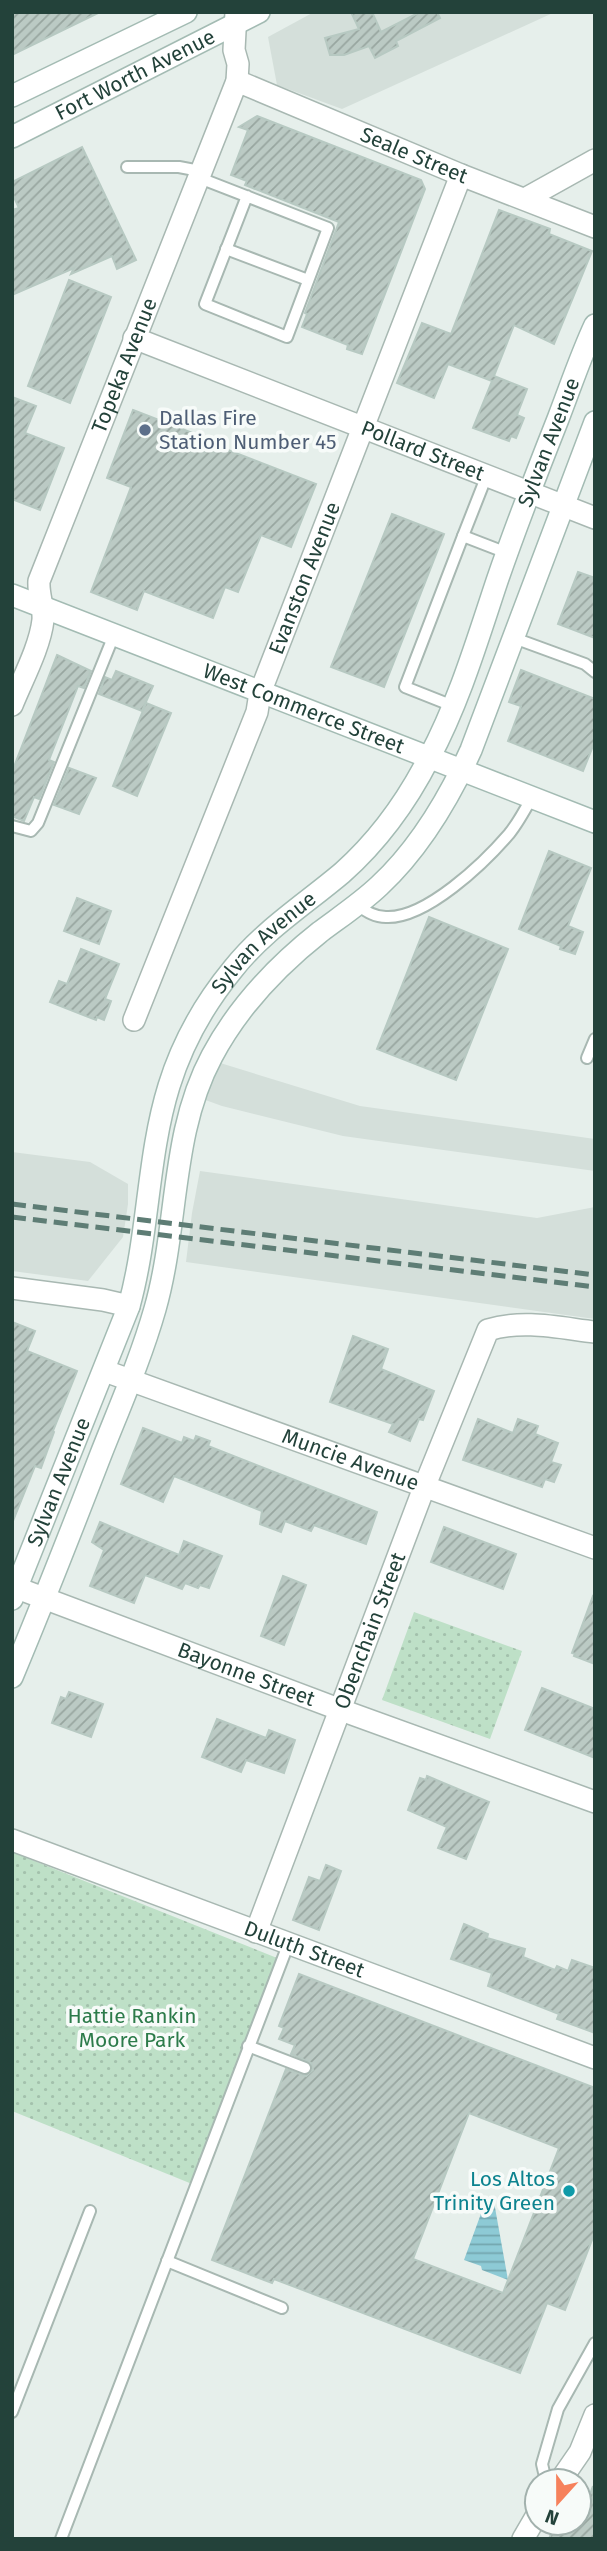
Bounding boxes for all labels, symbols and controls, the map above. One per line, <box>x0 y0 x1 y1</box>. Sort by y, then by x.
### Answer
street label: Fort Worth Avenue <box>51 23 219 126</box>
street label: Seale Street <box>356 121 472 189</box>
street label: Topeka Avenue <box>86 294 163 437</box>
street label: Sylvan Avenue <box>512 374 585 511</box>
place label: Dallas Fire Station Number 45 <box>159 405 337 455</box>
street label: Pollard Street <box>357 415 488 487</box>
marker: Dallas Fire Station Number 45 <box>137 422 153 438</box>
street label: Evanston Avenue <box>263 498 346 658</box>
street label: West Commerce Street <box>199 658 408 760</box>
street label: Sylvan Avenue <box>206 886 321 999</box>
street label: Sylvan Avenue <box>21 1414 96 1550</box>
street label: Muncie Avenue <box>279 1423 422 1496</box>
street label: Obenchain Street <box>328 1548 411 1713</box>
street label: Bayonne Street <box>174 1637 319 1712</box>
street label: Duluth Street <box>240 1915 368 1984</box>
park label: Hattie Rankin Moore Park <box>67 2003 197 2053</box>
place label: Los Altos Trinity Green <box>433 2166 555 2216</box>
marker: Los Altos Trinity Green <box>561 2183 577 2199</box>
north arrow <box>523 2467 593 2537</box>
text: N <box>542 2504 562 2530</box>

